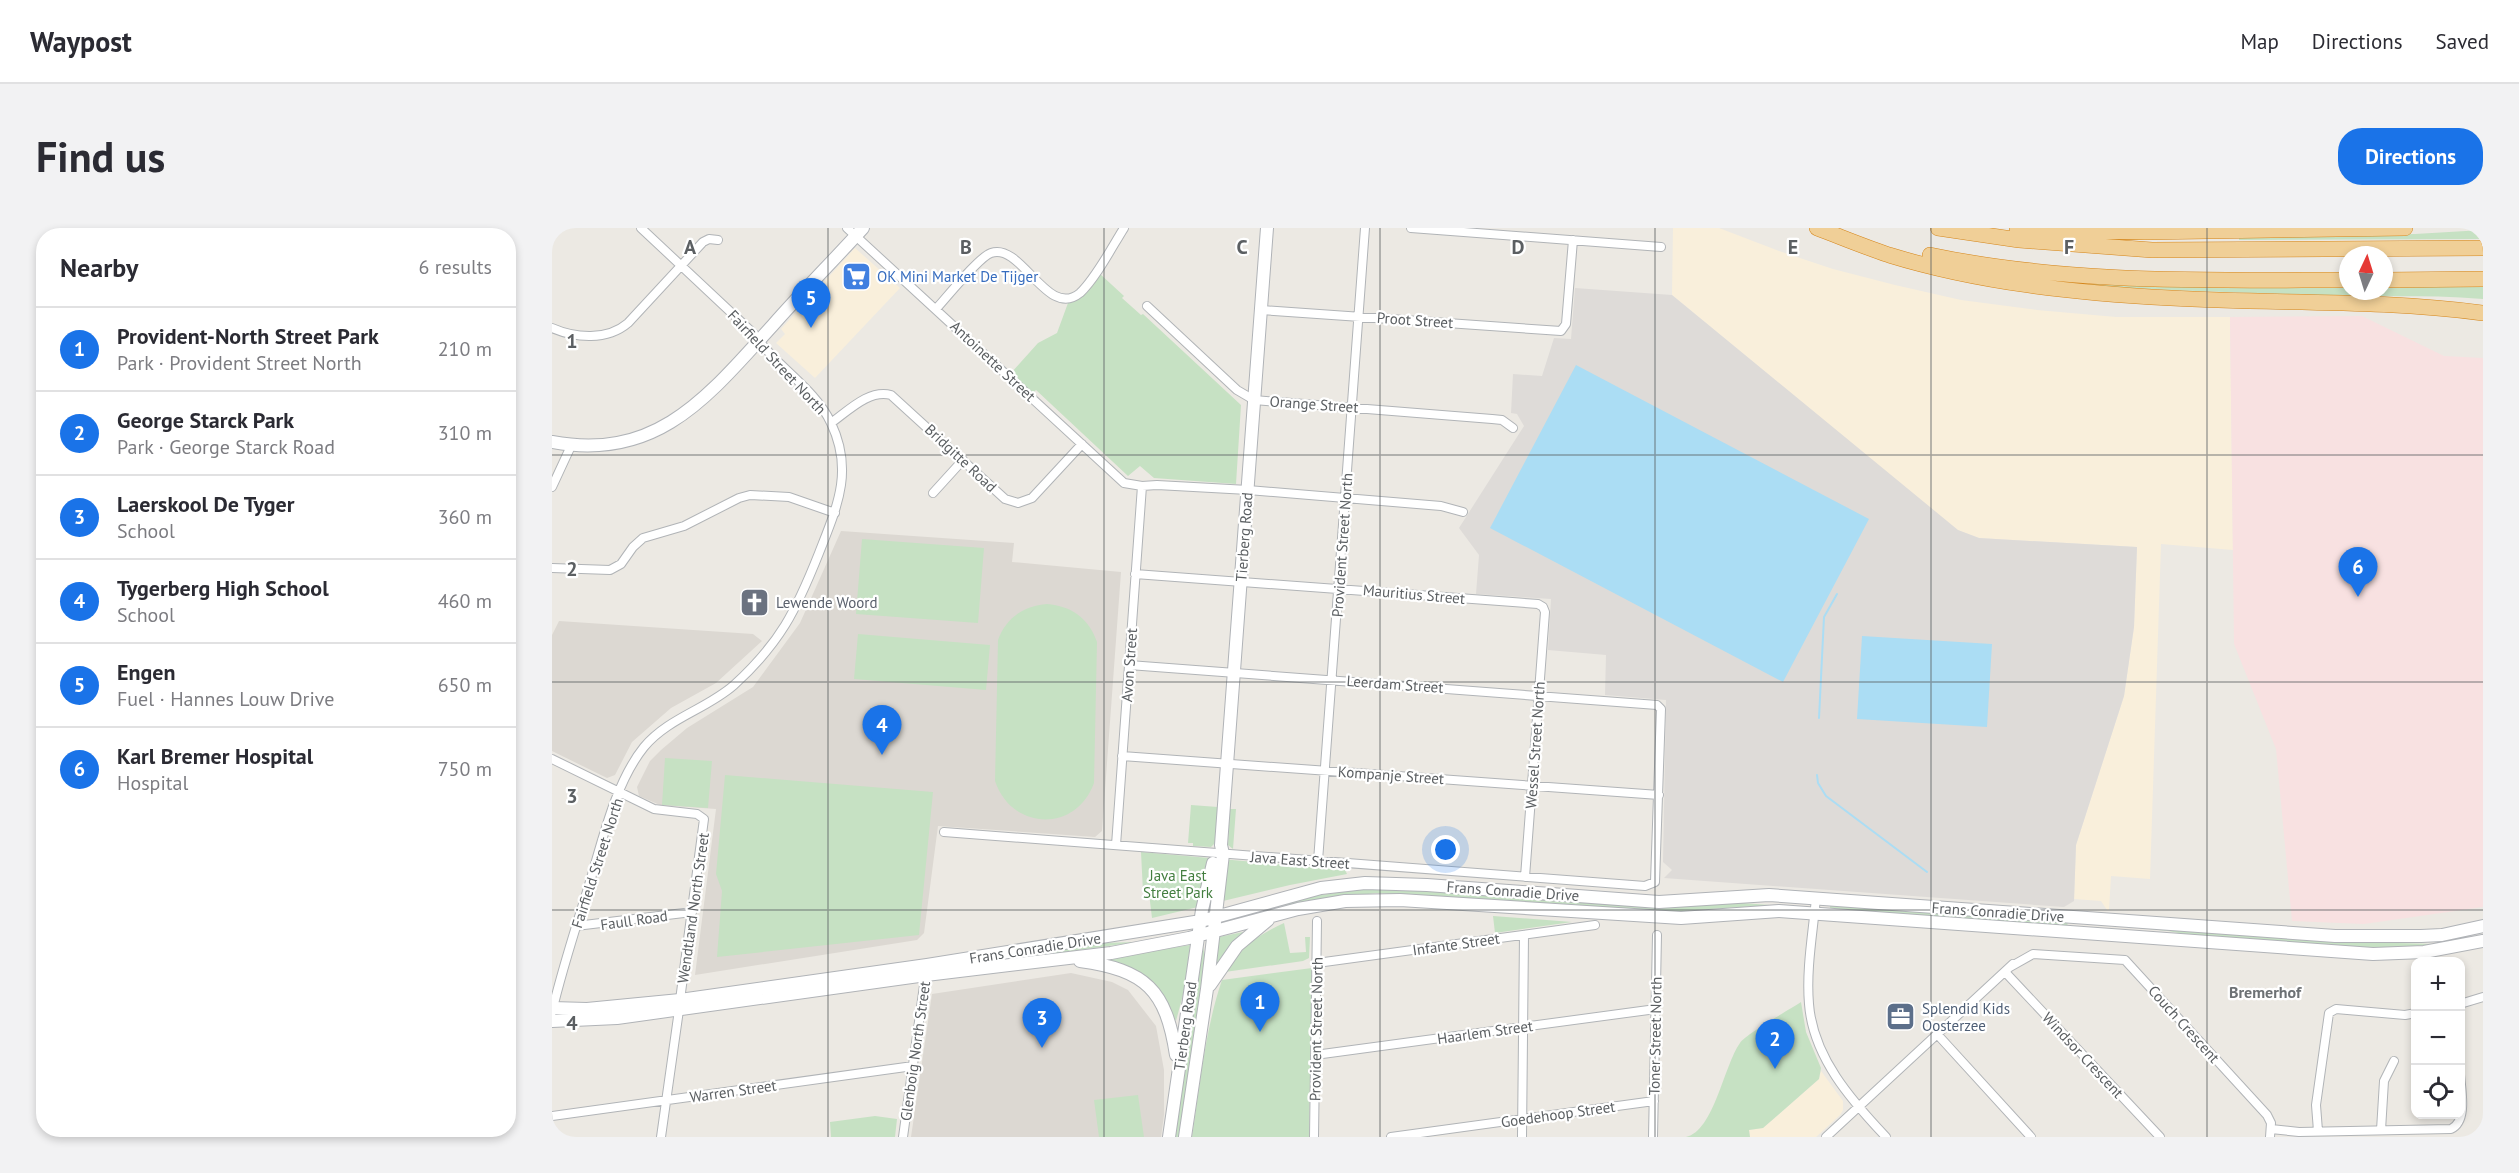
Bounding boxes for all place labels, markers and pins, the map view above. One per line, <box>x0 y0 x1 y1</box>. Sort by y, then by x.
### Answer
supermarket icon: OK Mini Market De Tijger <box>840 260 872 292</box>
place label: OK Mini Market De Tijger <box>877 267 1038 286</box>
pin: 5 <box>792 279 830 328</box>
pin: 6 <box>2338 548 2378 597</box>
church icon: Lewende Woord <box>739 586 771 618</box>
place label: Lewende Woord <box>776 593 877 612</box>
pin: 4 <box>862 706 902 755</box>
pin: 1 <box>1240 982 1280 1032</box>
pin: 3 <box>1022 998 1062 1048</box>
place label: Splendid Kids Oosterzee <box>1922 999 2010 1035</box>
office icon: Splendid Kids Oosterzee <box>1885 1001 1917 1033</box>
pin: 2 <box>1756 1020 1794 1069</box>

